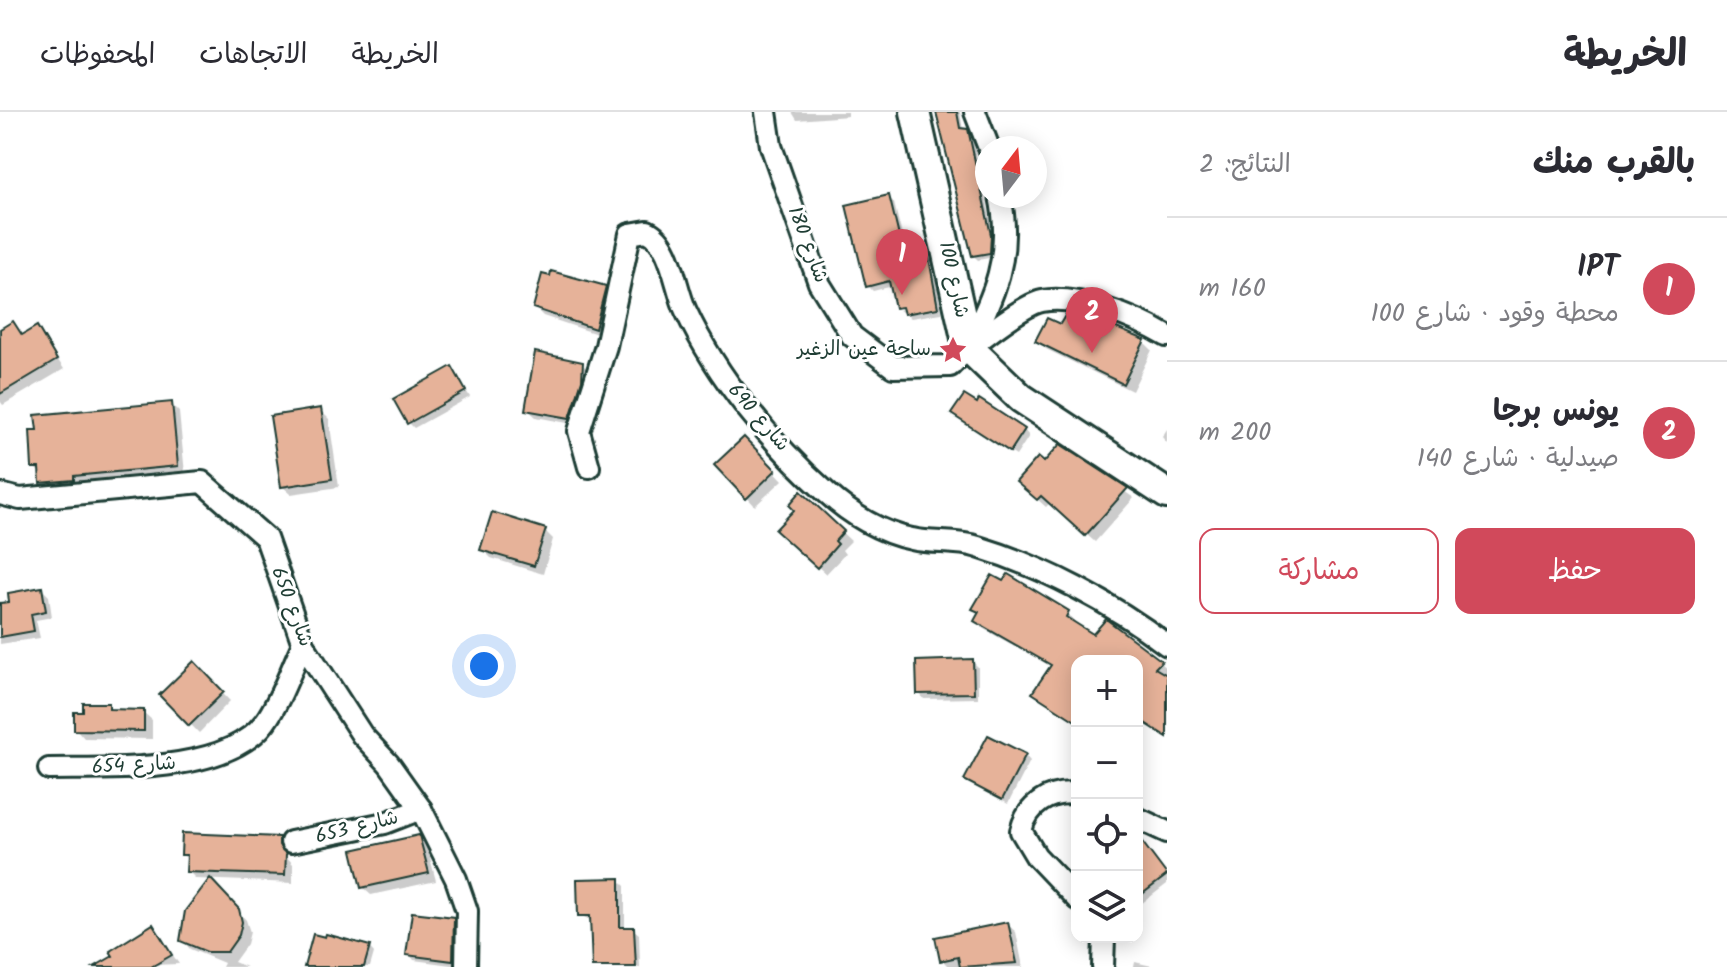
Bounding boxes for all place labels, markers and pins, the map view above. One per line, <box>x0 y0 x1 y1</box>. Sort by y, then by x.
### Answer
pin: 1 <box>876 229 928 295</box>
pin: 2 <box>1066 287 1118 353</box>
place label: ساحة عين الزغير <box>795 334 931 366</box>
place icon: ساحة عين الزغير <box>938 335 968 365</box>

